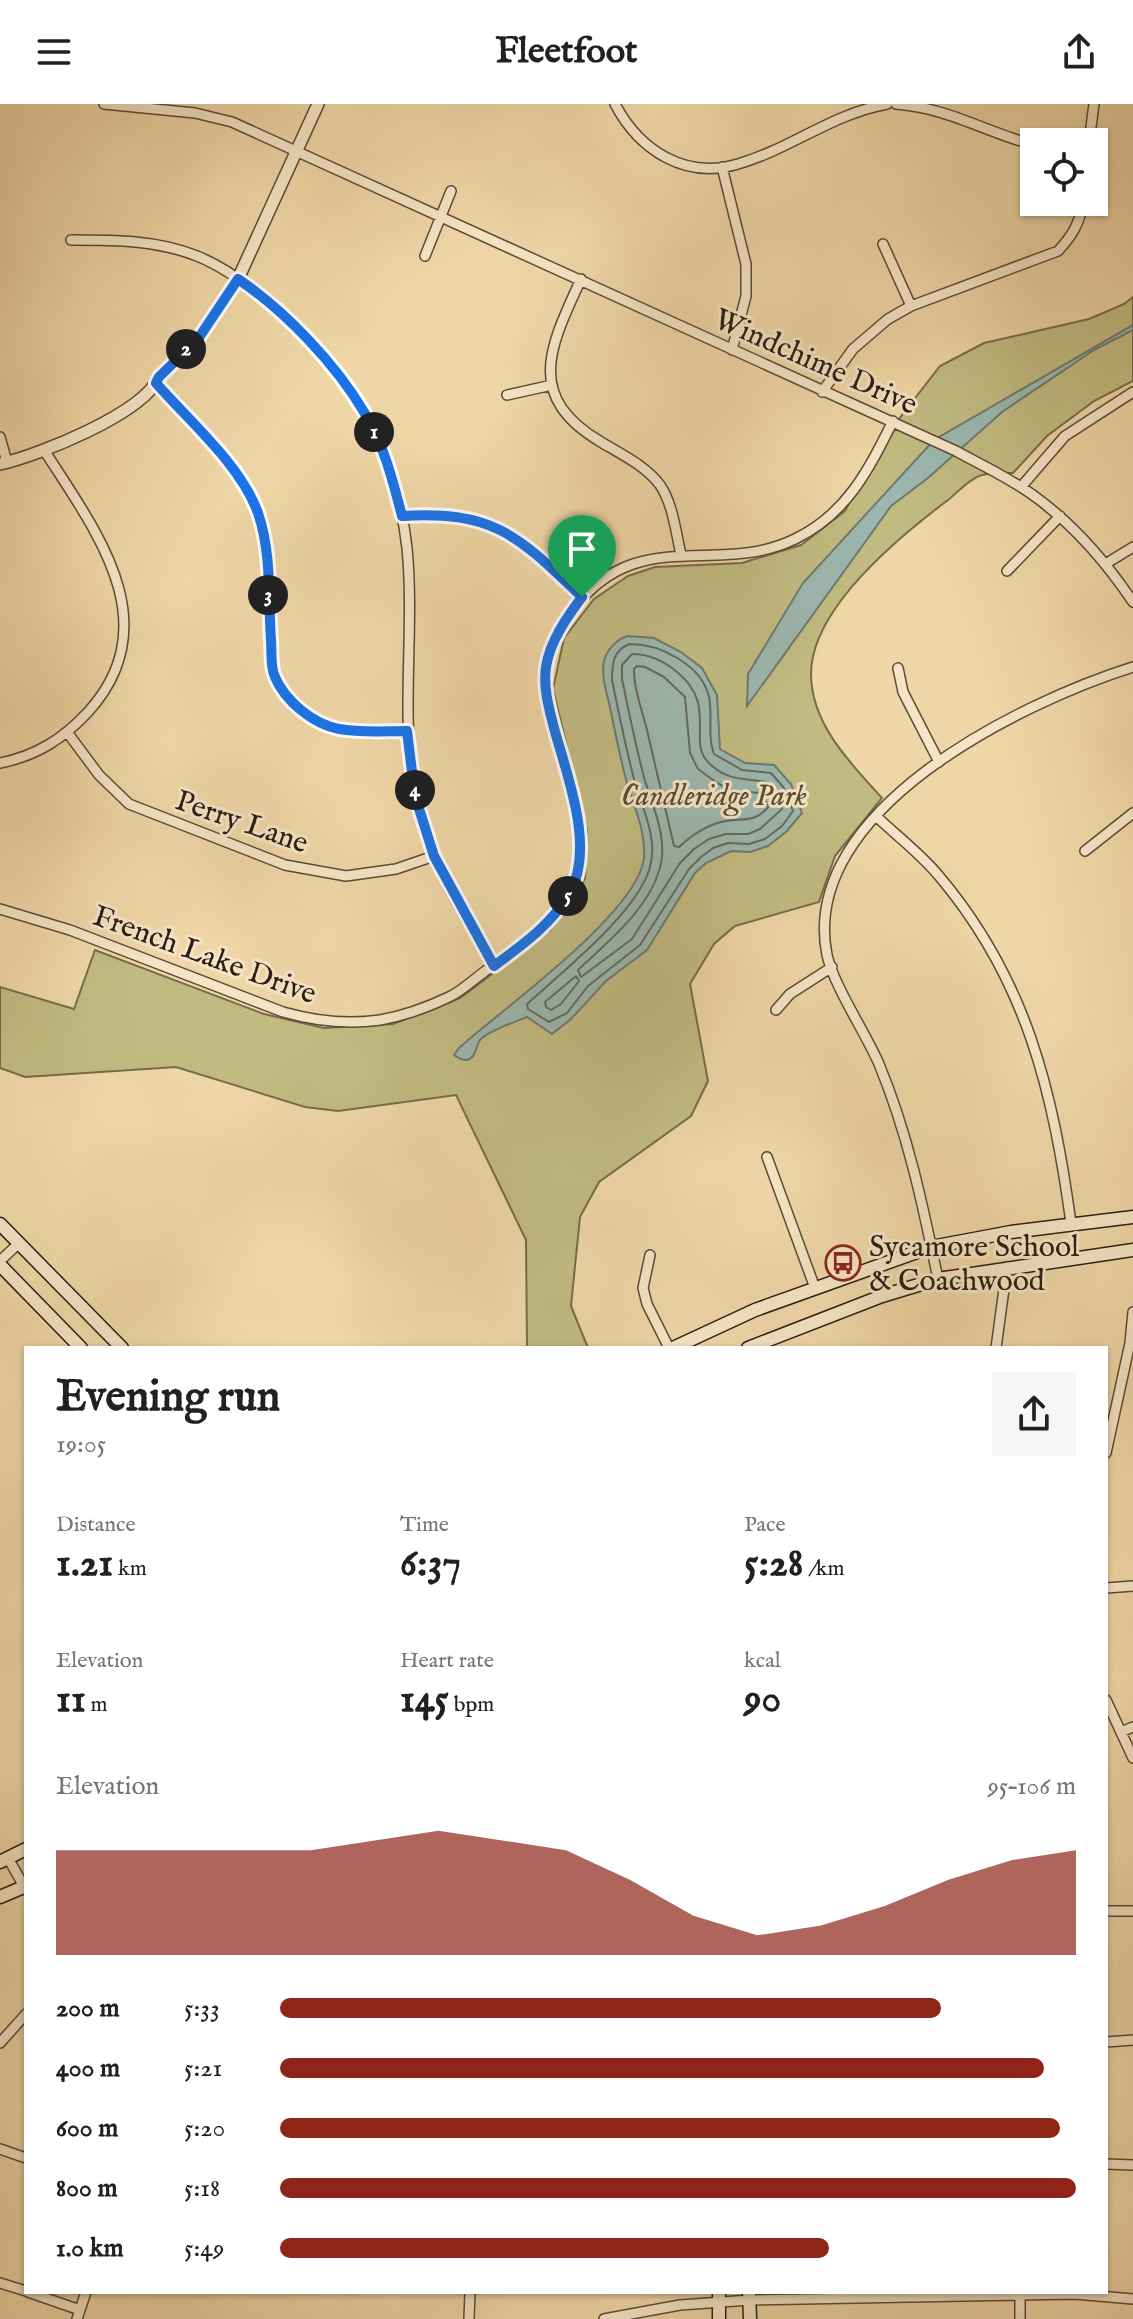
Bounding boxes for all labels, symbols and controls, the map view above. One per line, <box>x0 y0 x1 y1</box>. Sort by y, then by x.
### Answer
text: Fleetfoot <box>496 29 637 75</box>
icon: menu <box>32 30 76 74</box>
icon: share <box>1057 30 1101 74</box>
map controls <box>1020 128 1108 216</box>
button: locate <box>1020 128 1108 216</box>
street label: Windchime Drive <box>708 301 923 425</box>
pin: 2 <box>166 329 206 369</box>
text: 2 <box>181 335 191 363</box>
pin: 1 <box>354 412 394 452</box>
text: 1 <box>370 418 378 446</box>
pin <box>548 515 616 597</box>
icon: arrive <box>560 527 604 571</box>
pin: 3 <box>248 575 288 615</box>
text: 3 <box>264 581 272 609</box>
pin: 4 <box>395 770 435 810</box>
text: 4 <box>410 776 420 804</box>
park label: Candleridge Park <box>621 778 807 816</box>
street label: Perry Lane <box>170 782 313 863</box>
pin: 5 <box>548 876 588 916</box>
text: 5 <box>564 882 572 910</box>
street label: French Lake Drive <box>87 898 321 1014</box>
place label: Sycamore School & Coachwood <box>869 1229 1080 1301</box>
bus stop icon: Sycamore School & Coachwood <box>824 1244 862 1282</box>
text: Evening run <box>56 1370 280 1426</box>
button: share <box>992 1372 1076 1456</box>
text: 19:05 <box>56 1428 106 1461</box>
text: Distance <box>56 1511 136 1539</box>
text: Time <box>400 1511 449 1539</box>
text: Pace <box>744 1511 786 1539</box>
text: 1.21 <box>56 1539 113 1590</box>
text: 6:37 <box>400 1539 461 1590</box>
text: 5:28 <box>744 1539 804 1590</box>
text: km <box>113 1555 147 1583</box>
text: /km <box>804 1555 845 1583</box>
text: Elevation <box>56 1647 143 1675</box>
text: Heart rate <box>400 1647 494 1675</box>
text: kcal <box>744 1647 781 1675</box>
text: 11 <box>56 1675 86 1726</box>
text: 145 <box>400 1675 449 1726</box>
text: 90 <box>744 1675 781 1726</box>
text: m <box>86 1691 108 1719</box>
text: bpm <box>449 1691 494 1719</box>
text: Elevation <box>56 1770 159 1803</box>
text: 95–106 m <box>987 1770 1076 1803</box>
text: 200 m <box>56 1992 120 2025</box>
text: 5:33 <box>184 1992 220 2025</box>
text: 400 m <box>56 2052 120 2085</box>
text: 5:21 <box>184 2052 222 2085</box>
text: 600 m <box>56 2112 118 2145</box>
text: 5:20 <box>184 2112 225 2145</box>
text: 800 m <box>56 2172 118 2205</box>
text: 5:18 <box>184 2172 220 2205</box>
text: 1.0 km <box>56 2232 124 2265</box>
text: 5:49 <box>184 2232 224 2265</box>

